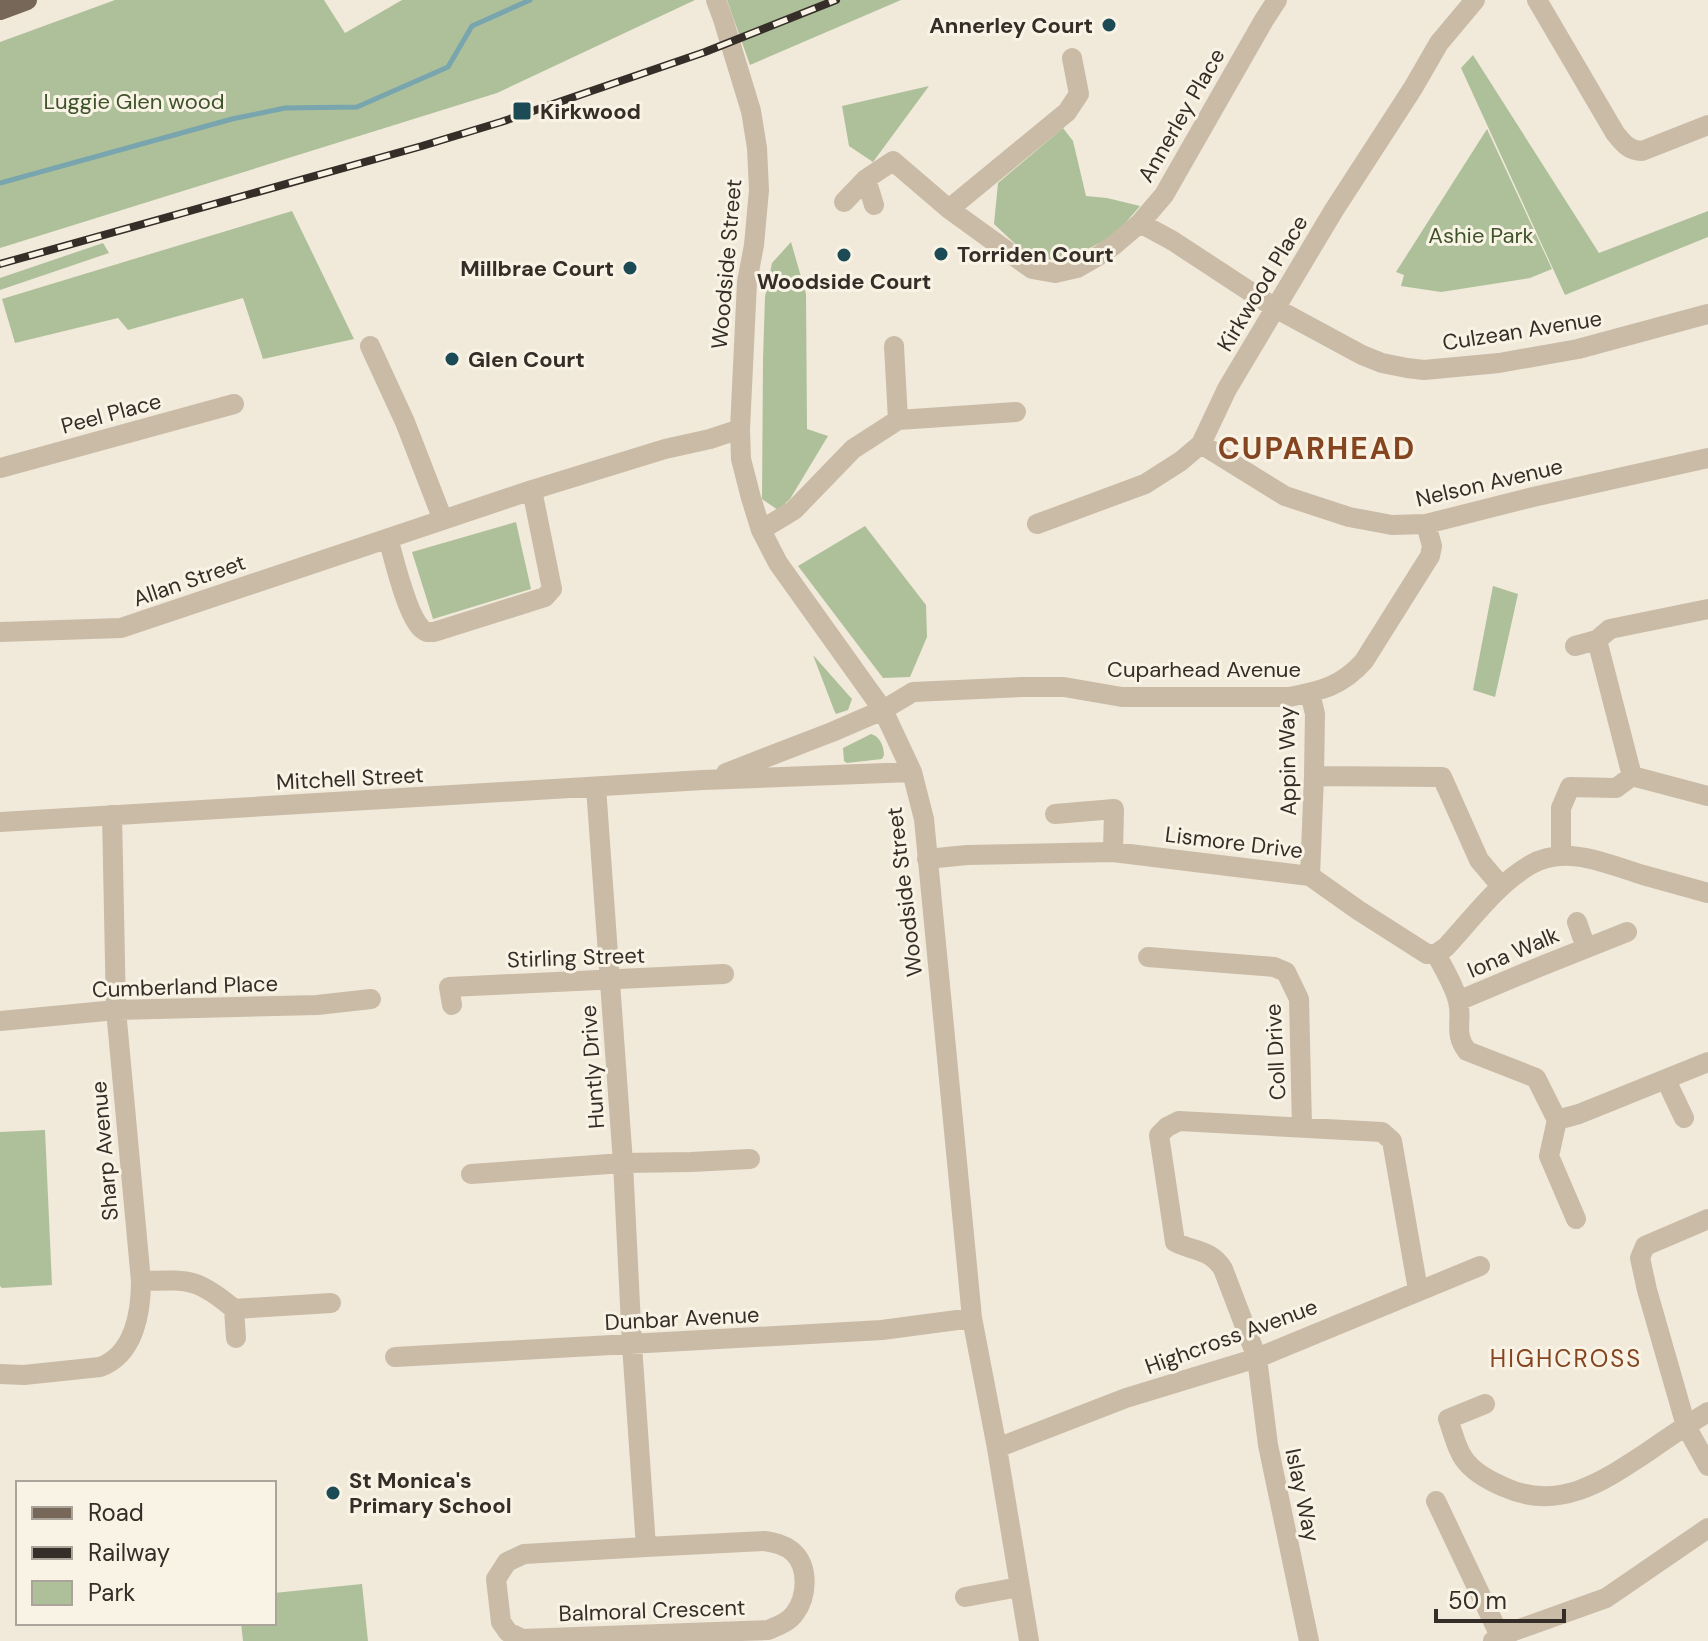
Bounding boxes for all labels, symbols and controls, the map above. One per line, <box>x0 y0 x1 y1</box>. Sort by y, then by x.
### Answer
place label: Annerley Court <box>929 11 1093 40</box>
marker: Annerley Court <box>1100 16 1118 34</box>
street label: Annerley Place <box>1131 43 1232 188</box>
park label: Luggie Glen wood <box>43 87 225 116</box>
place label: Kirkwood <box>540 97 641 126</box>
marker: Kirkwood <box>511 100 533 122</box>
street label: Woodside Street <box>705 178 748 350</box>
street label: Kirkwood Place <box>1210 210 1315 357</box>
park label: Ashie Park <box>1428 221 1534 250</box>
place label: Torriden Court <box>957 240 1114 269</box>
marker: Torriden Court <box>932 245 950 263</box>
marker: Woodside Court <box>835 246 853 264</box>
place label: Millbrae Court <box>460 254 614 283</box>
marker: Millbrae Court <box>621 259 639 277</box>
place label: Woodside Court <box>757 267 931 296</box>
street label: Culzean Avenue <box>1440 304 1604 357</box>
place label: Glen Court <box>468 345 585 374</box>
marker: Glen Court <box>443 350 461 368</box>
street label: Peel Place <box>58 386 164 441</box>
district label: CUPARHEAD <box>1218 429 1416 468</box>
street label: Nelson Avenue <box>1413 451 1565 513</box>
street label: Allan Street <box>129 548 249 613</box>
street label: Cuparhead Avenue <box>1107 655 1301 684</box>
street label: Appin Way <box>1272 706 1303 816</box>
street label: Mitchell Street <box>275 760 425 797</box>
street label: Woodside Street <box>880 805 929 979</box>
street label: Lismore Drive <box>1163 820 1305 865</box>
street label: Iona Walk <box>1463 920 1563 985</box>
street label: Stirling Street <box>506 941 646 974</box>
street label: Cumberland Place <box>91 969 279 1004</box>
street label: Coll Drive <box>1258 1003 1293 1101</box>
street label: Huntly Drive <box>574 1004 611 1130</box>
street label: Sharp Avenue <box>84 1080 125 1222</box>
street label: Highcross Avenue <box>1141 1292 1321 1381</box>
street label: Dunbar Avenue <box>604 1300 760 1337</box>
district label: HIGHCROSS <box>1490 1343 1642 1374</box>
street label: Islay Way <box>1278 1446 1327 1545</box>
place label: St Monica's Primary School <box>349 1466 512 1520</box>
legend <box>16 1481 276 1625</box>
marker: St Monica's Primary School <box>324 1484 342 1502</box>
text: Road <box>88 1497 144 1528</box>
text: Railway <box>88 1537 170 1568</box>
scale bar <box>1436 1573 1564 1623</box>
text: Park <box>88 1577 135 1608</box>
text: 50 m <box>1448 1585 1507 1616</box>
street label: Balmoral Crescent <box>558 1593 746 1628</box>

